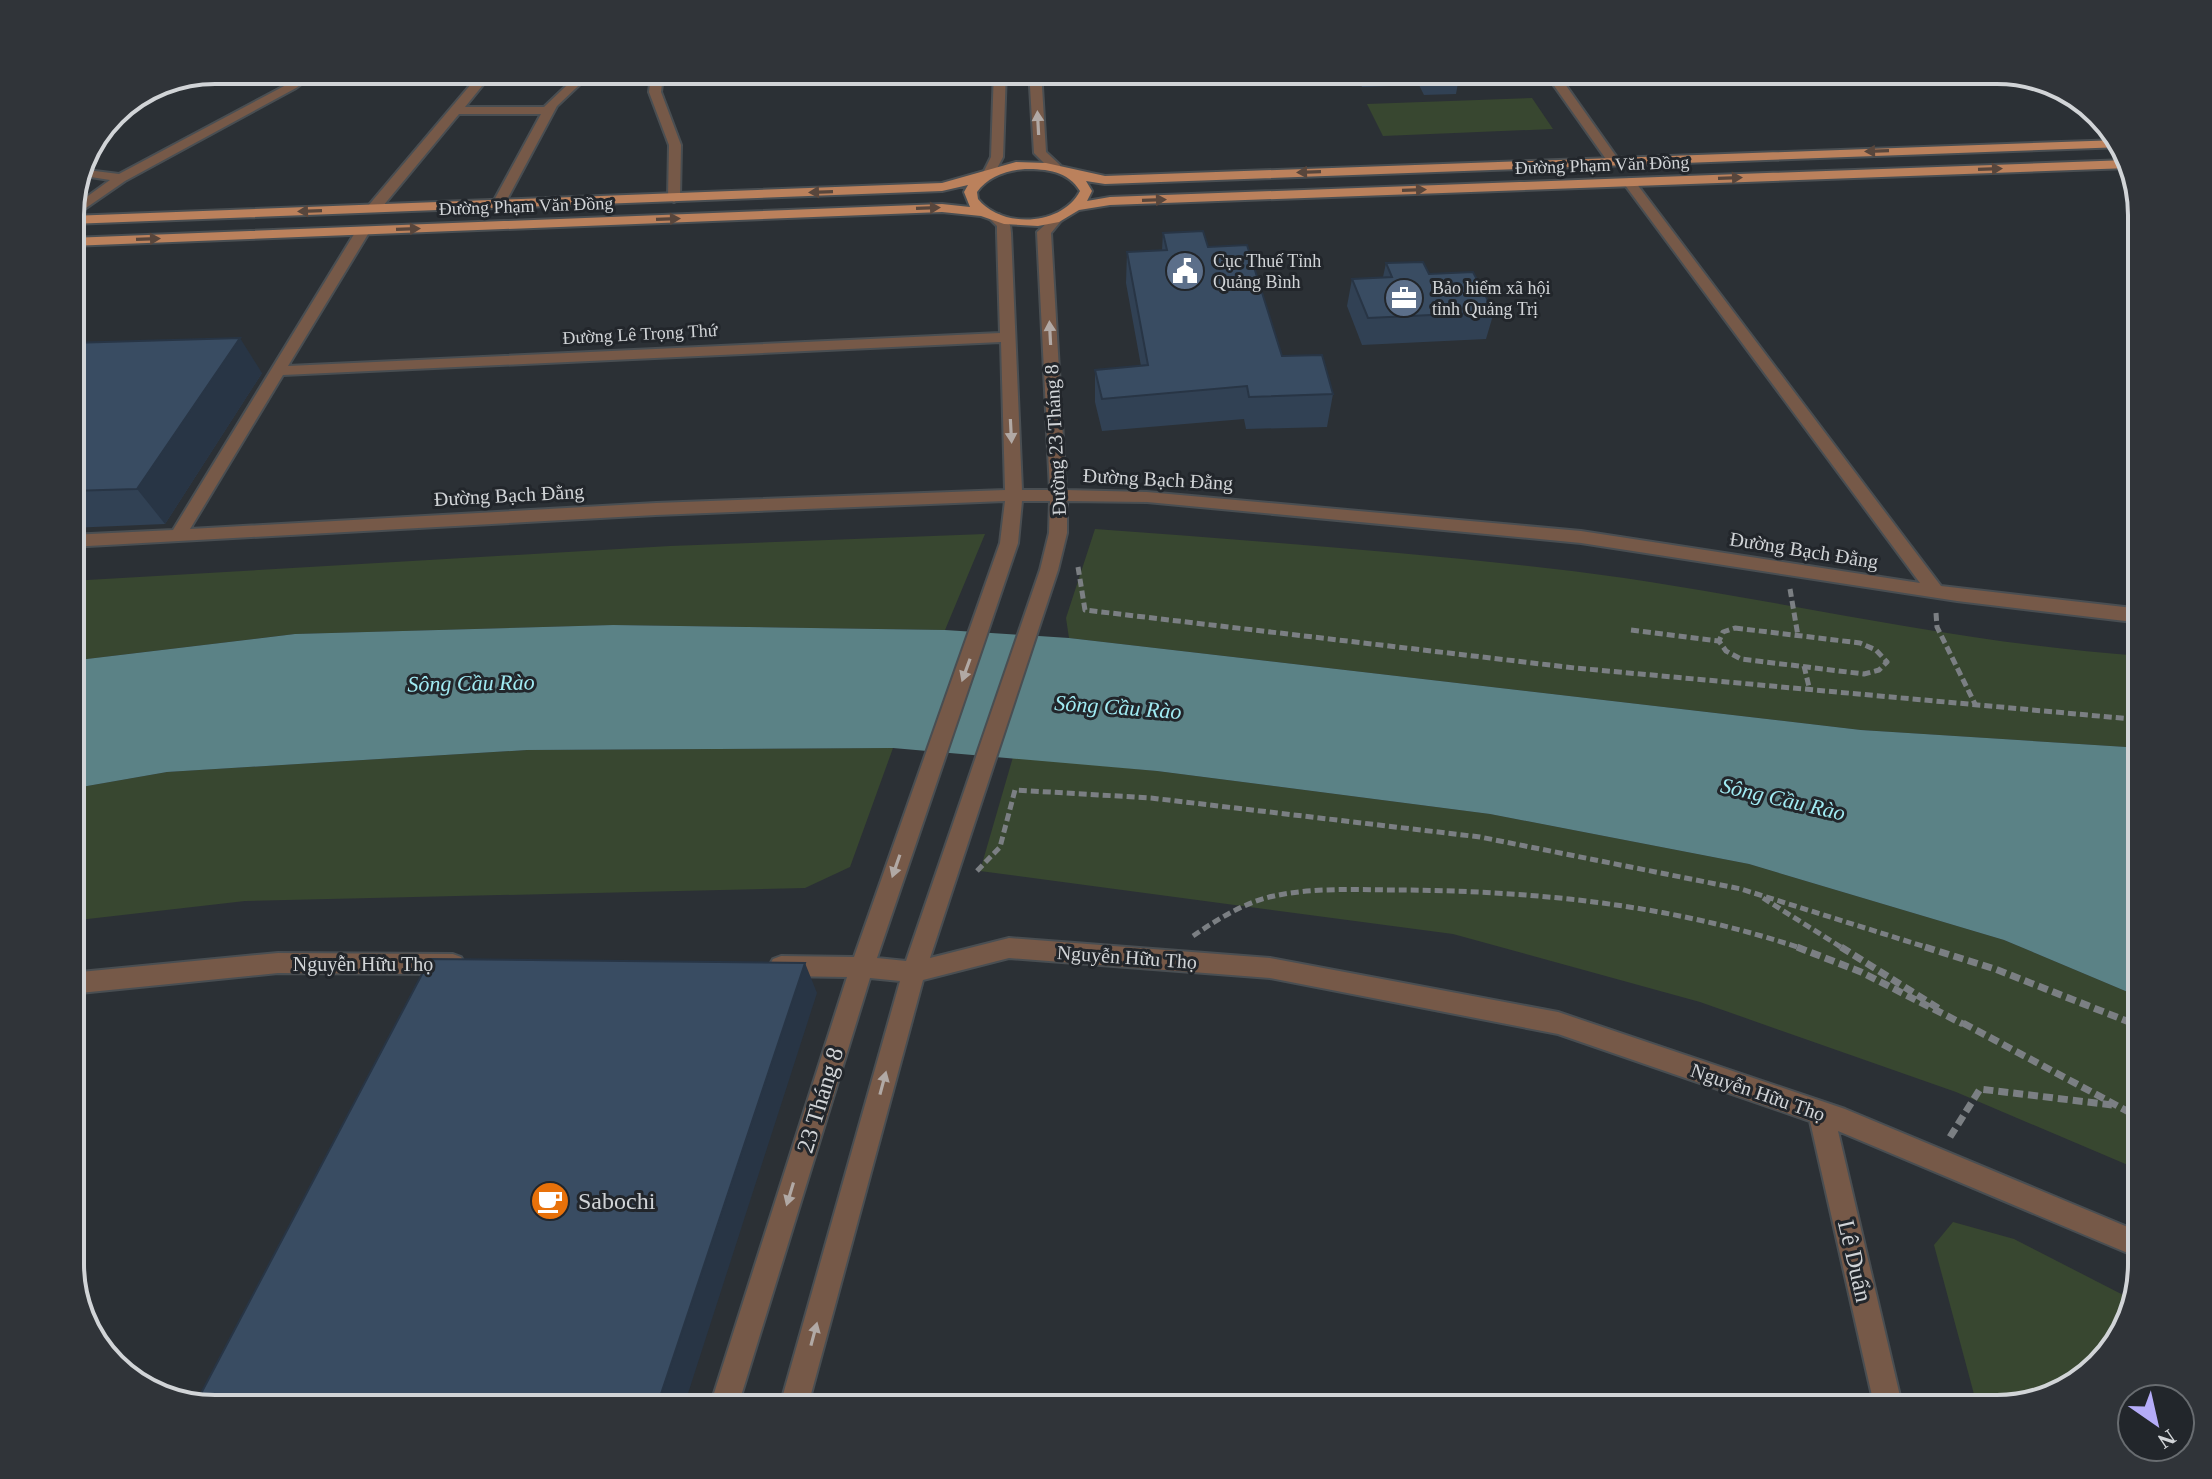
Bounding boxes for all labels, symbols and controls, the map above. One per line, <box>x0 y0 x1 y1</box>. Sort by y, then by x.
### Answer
one-way arrow <box>1031 110 1044 135</box>
one-way arrow <box>1864 145 1889 158</box>
street label: Đường Phạm Văn Đồng <box>1514 152 1690 178</box>
one-way arrow <box>1978 163 2003 176</box>
one-way arrow <box>1296 166 1321 178</box>
one-way arrow <box>1718 172 1743 185</box>
one-way arrow <box>1402 183 1427 196</box>
one-way arrow <box>808 185 833 198</box>
street label: Đường Phạm Văn Đồng <box>438 193 614 219</box>
one-way arrow <box>1142 193 1167 206</box>
one-way arrow <box>916 202 941 215</box>
one-way arrow <box>297 205 322 218</box>
one-way arrow <box>656 212 681 225</box>
one-way arrow <box>396 222 421 235</box>
one-way arrow <box>136 232 161 245</box>
public building icon: Cục Thuế Tỉnh Quảng Bình <box>1164 250 1206 292</box>
place label: Cục Thuế Tỉnh Quảng Bình <box>1213 251 1321 292</box>
office icon: Bảo hiểm xã hội tỉnh Quảng Trị <box>1383 277 1425 319</box>
place label: Bảo hiểm xã hội tỉnh Quảng Trị <box>1432 278 1550 319</box>
street label: Đường Lê Trọng Thứ <box>562 320 719 348</box>
one-way arrow <box>1043 320 1056 345</box>
street label: Đường 23 Tháng 8 <box>1040 364 1071 516</box>
one-way arrow <box>1004 419 1017 444</box>
street label: Đường Bạch Đằng <box>1082 464 1234 495</box>
street label: Đường Bạch Đằng <box>433 480 585 511</box>
street label: Đường Bạch Đằng <box>1728 527 1880 574</box>
one-way arrow <box>959 658 972 682</box>
water label: Sông Cầu Rào <box>407 669 535 697</box>
water label: Sông Cầu Rào <box>1054 690 1182 724</box>
water label: Sông Cầu Rào <box>1718 773 1848 825</box>
one-way arrow <box>890 855 902 879</box>
street label: Nguyễn Hữu Thọ <box>1056 941 1198 974</box>
street label: Nguyễn Hữu Thọ <box>293 953 433 976</box>
street label: 23 Tháng 8 <box>792 1044 848 1156</box>
street label: Nguyễn Hữu Thọ <box>1688 1059 1828 1126</box>
one-way arrow <box>877 1071 890 1095</box>
cafe icon: Sabochi <box>529 1180 571 1222</box>
one-way arrow <box>783 1182 796 1206</box>
place label: Sabochi <box>578 1188 656 1214</box>
street label: Lê Duẩn <box>1833 1217 1877 1305</box>
one-way arrow <box>808 1321 820 1346</box>
north arrow <box>2116 1383 2196 1463</box>
text: N <box>2153 1424 2180 1454</box>

